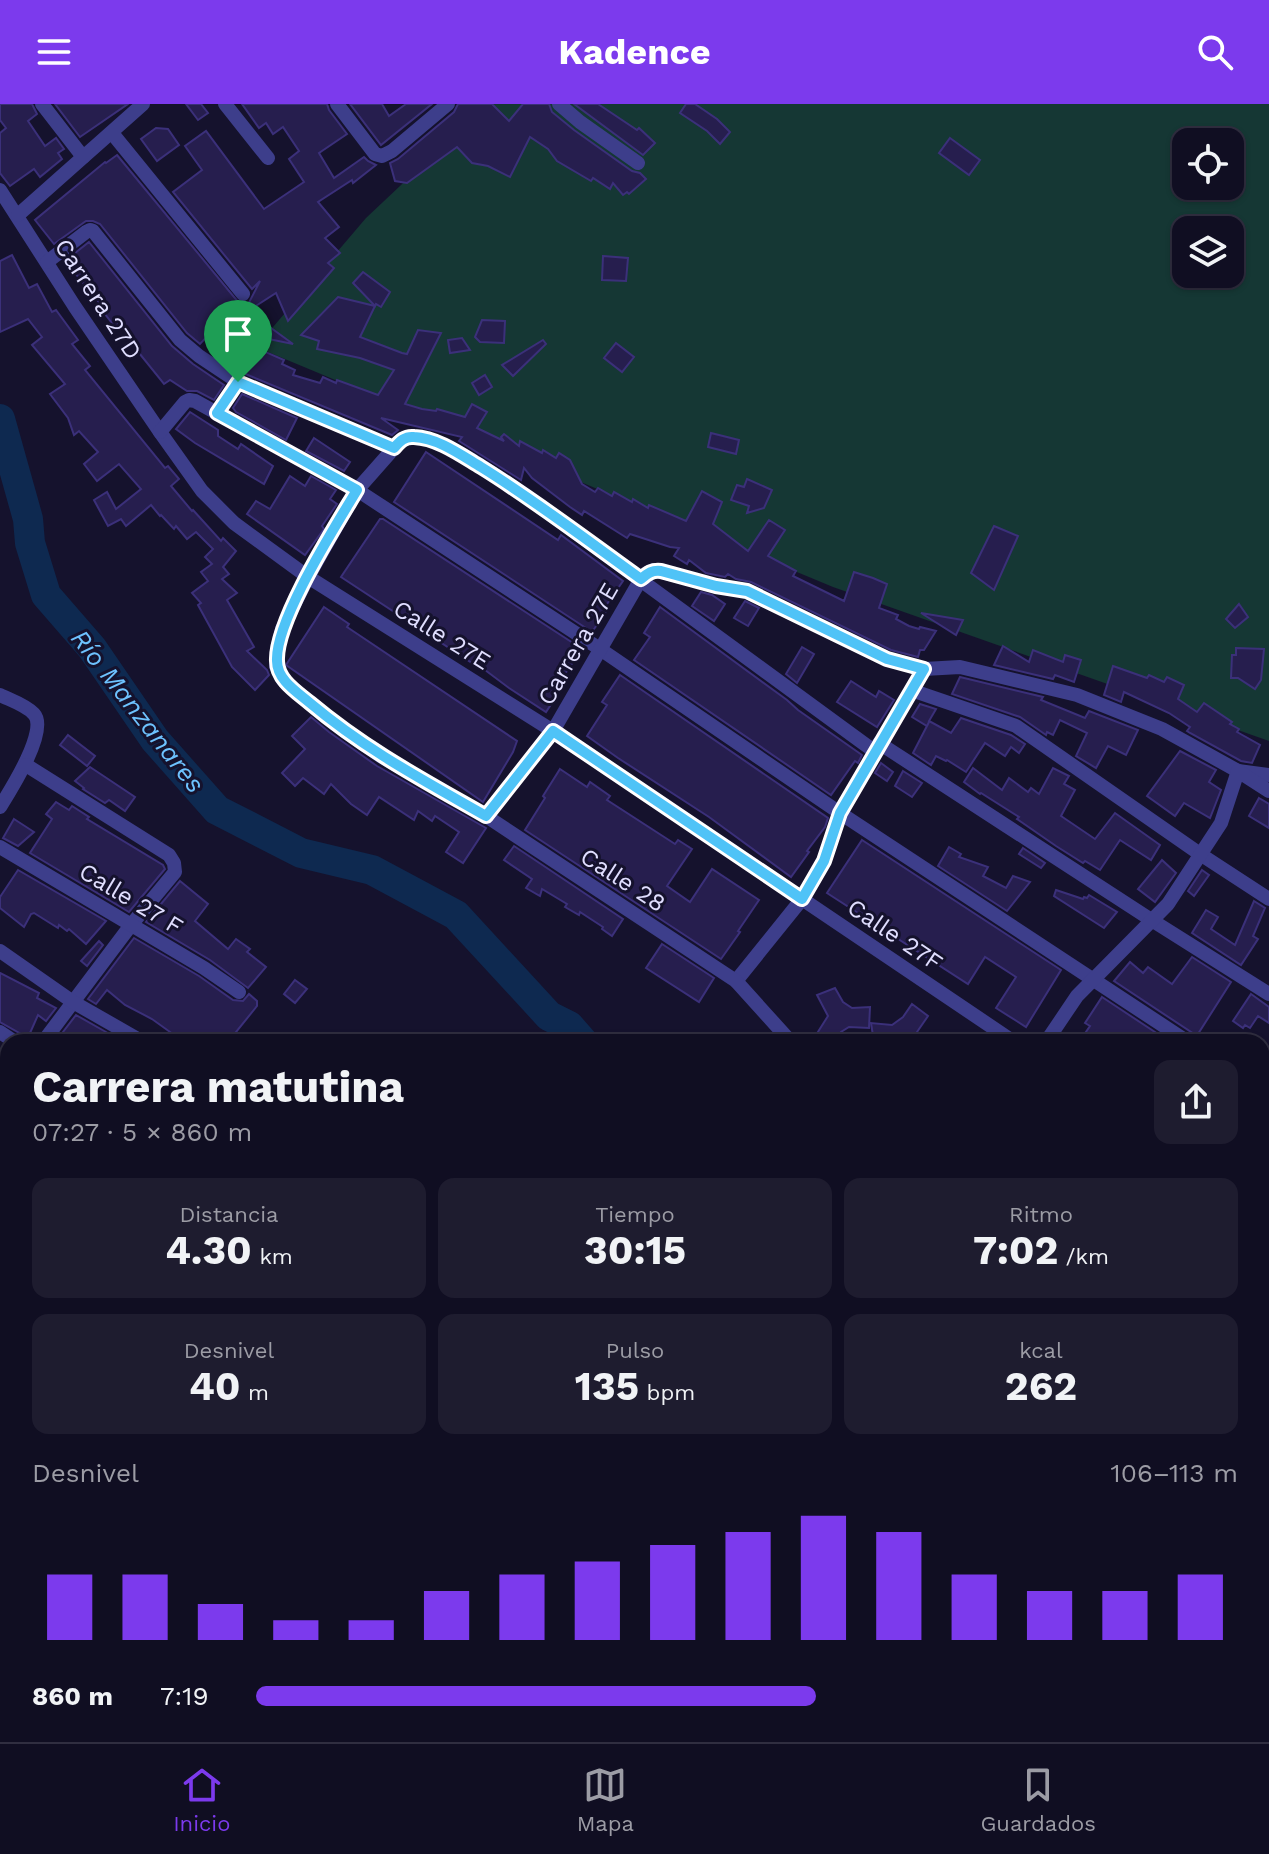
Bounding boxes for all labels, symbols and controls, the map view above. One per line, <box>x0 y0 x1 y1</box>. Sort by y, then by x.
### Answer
icon: menu <box>32 30 76 74</box>
icon: search <box>1193 30 1237 74</box>
text: Kadence <box>558 31 711 73</box>
map controls <box>1172 128 1244 288</box>
button: locate <box>1172 128 1244 200</box>
button: layers <box>1172 216 1244 288</box>
street label: Carrera 27D <box>49 233 147 365</box>
pin <box>204 300 272 382</box>
icon: arrive <box>216 312 260 356</box>
street label: Carrera 27E <box>532 578 624 710</box>
street label: Calle 27E <box>388 594 496 676</box>
water label: Río Manzanares <box>65 624 211 798</box>
street label: Calle 28 <box>575 842 671 918</box>
street label: Calle 27 F <box>74 857 188 941</box>
street label: Calle 27F <box>842 893 948 977</box>
button: share <box>1154 1060 1238 1144</box>
text: Carrera matutina <box>32 1061 404 1113</box>
text: 07:27 · 5 × 860 m <box>32 1117 252 1147</box>
text: Distancia <box>179 1202 279 1227</box>
text: Tiempo <box>595 1202 675 1227</box>
text: Ritmo <box>1009 1202 1073 1227</box>
text: 4.30 <box>165 1227 252 1274</box>
text: 30:15 <box>584 1227 686 1274</box>
text: 7:02 <box>973 1227 1058 1274</box>
text: km <box>252 1244 293 1269</box>
text: /km <box>1058 1244 1109 1269</box>
text: Desnivel <box>184 1338 274 1363</box>
text: Pulso <box>606 1338 664 1363</box>
text: kcal <box>1019 1338 1063 1363</box>
text: 40 <box>189 1363 241 1410</box>
text: 135 <box>575 1363 639 1410</box>
text: 262 <box>1005 1363 1077 1410</box>
text: m <box>241 1380 269 1405</box>
text: bpm <box>639 1380 695 1405</box>
text: Desnivel <box>32 1458 139 1488</box>
text: 106–113 m <box>1111 1458 1238 1488</box>
text: 860 m <box>32 1681 113 1711</box>
text: 7:19 <box>160 1681 208 1711</box>
tab: Inicio <box>173 1763 230 1836</box>
tab: Mapa <box>577 1763 634 1836</box>
tab: Guardados <box>980 1763 1096 1836</box>

